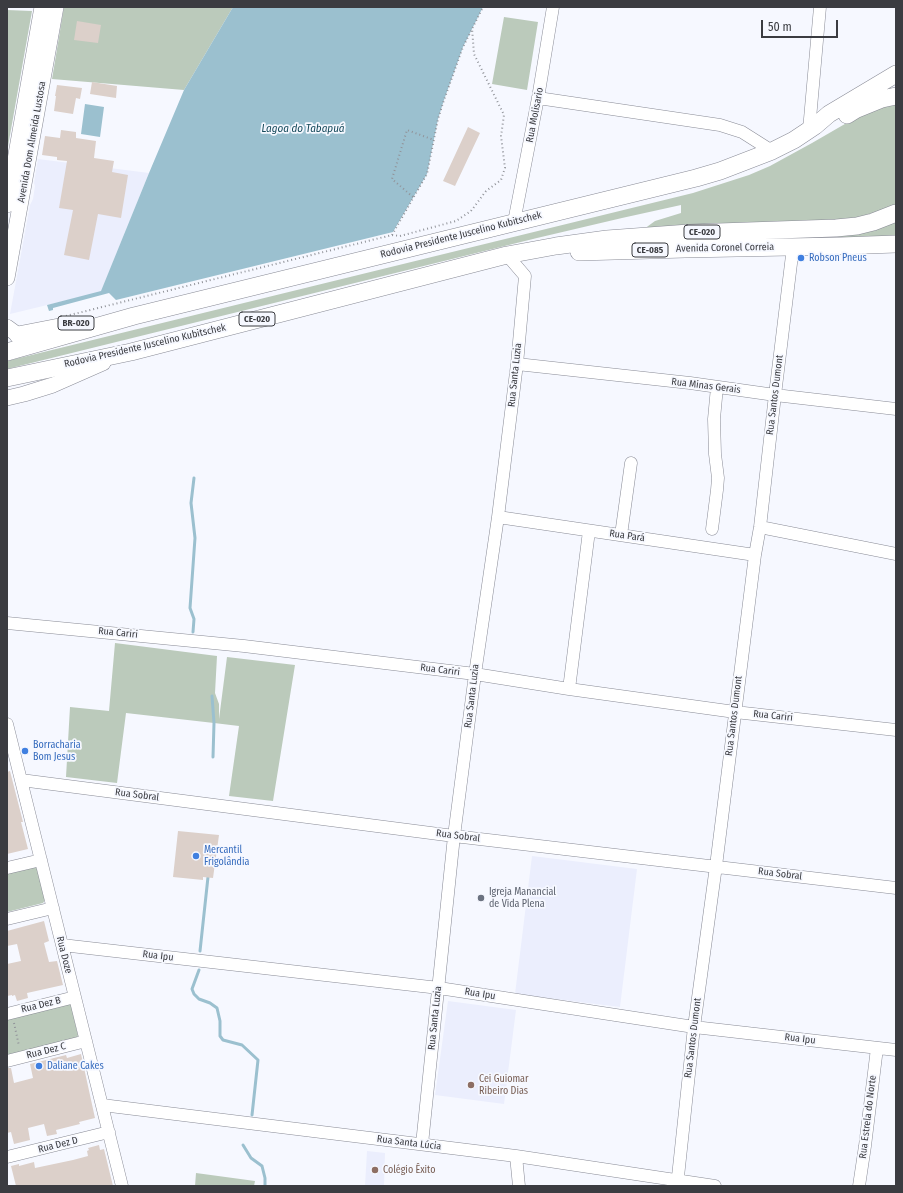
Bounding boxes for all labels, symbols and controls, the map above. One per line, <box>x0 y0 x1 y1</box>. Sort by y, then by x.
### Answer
scale bar <box>763 12 840 38</box>
text: 50 m <box>768 20 792 34</box>
street label: Avenida Dom Almeida Lustosa <box>15 80 49 204</box>
street label: Rua Molisario <box>524 86 546 144</box>
water label: Lagoa do Tabapuá <box>261 122 345 136</box>
street label: Rodovia Presidente Juscelino Kubitschek <box>379 209 543 261</box>
road number: CE-020 <box>684 225 720 239</box>
street label: Avenida Coronel Correia <box>676 241 774 255</box>
road number: CE-085 <box>632 243 668 257</box>
place label: Robson Pneus <box>809 252 867 264</box>
marker: Robson Pneus <box>796 253 806 263</box>
road number: CE-020 <box>239 312 275 326</box>
road number: BR-020 <box>58 316 94 330</box>
street label: Rodovia Presidente Juscelino Kubitschek <box>63 322 227 370</box>
street label: Rua Santa Luzia <box>506 342 524 408</box>
street label: Rua Santos Dumont <box>764 354 786 436</box>
street label: Rua Minas Gerais <box>671 376 741 396</box>
street label: Rua Pará <box>609 528 645 544</box>
street label: Rua Cariri <box>98 625 138 641</box>
street label: Rua Cariri <box>420 662 460 678</box>
street label: Rua Santa Luzia <box>462 663 482 729</box>
street label: Rua Santos Dumont <box>723 675 745 757</box>
street label: Rua Cariri <box>753 708 793 724</box>
place label: Borracharia Bom Jesus <box>33 739 81 762</box>
marker: Borracharia Bom Jesus <box>20 746 30 756</box>
street label: Rua Sobral <box>114 786 160 804</box>
street label: Rua Sobral <box>435 827 481 845</box>
place label: Mercantil Frigolândia <box>204 844 249 868</box>
marker: Mercantil Frigolândia <box>191 851 201 861</box>
street label: Rua Sobral <box>757 865 803 883</box>
place label: Igreja Manancial de Vida Plena <box>489 886 556 910</box>
marker: Igreja Manancial de Vida Plena <box>476 893 486 903</box>
street label: Rua Doze <box>54 935 74 975</box>
street label: Rua Ipu <box>142 948 174 964</box>
street label: Rua Santa Luzia <box>426 985 444 1051</box>
street label: Rua Ipu <box>464 986 496 1002</box>
street label: Rua Dez B <box>20 994 62 1016</box>
street label: Rua Santos Dumont <box>682 997 704 1079</box>
street label: Rua Ipu <box>784 1031 816 1047</box>
street label: Rua Dez C <box>25 1040 67 1062</box>
place label: Daliane Cakes <box>47 1060 104 1072</box>
marker: Daliane Cakes <box>34 1061 44 1071</box>
place label: Cei Guiomar Ribeiro Dias <box>479 1073 529 1096</box>
street label: Rua Estrela do Norte <box>857 1075 879 1159</box>
marker: Cei Guiomar Ribeiro Dias <box>466 1080 476 1090</box>
street label: Rua Santa Lúcia <box>376 1133 442 1153</box>
street label: Rua Dez D <box>37 1134 79 1156</box>
place label: Colégio Êxito <box>383 1164 435 1176</box>
marker: Colégio Êxito <box>370 1165 380 1175</box>

